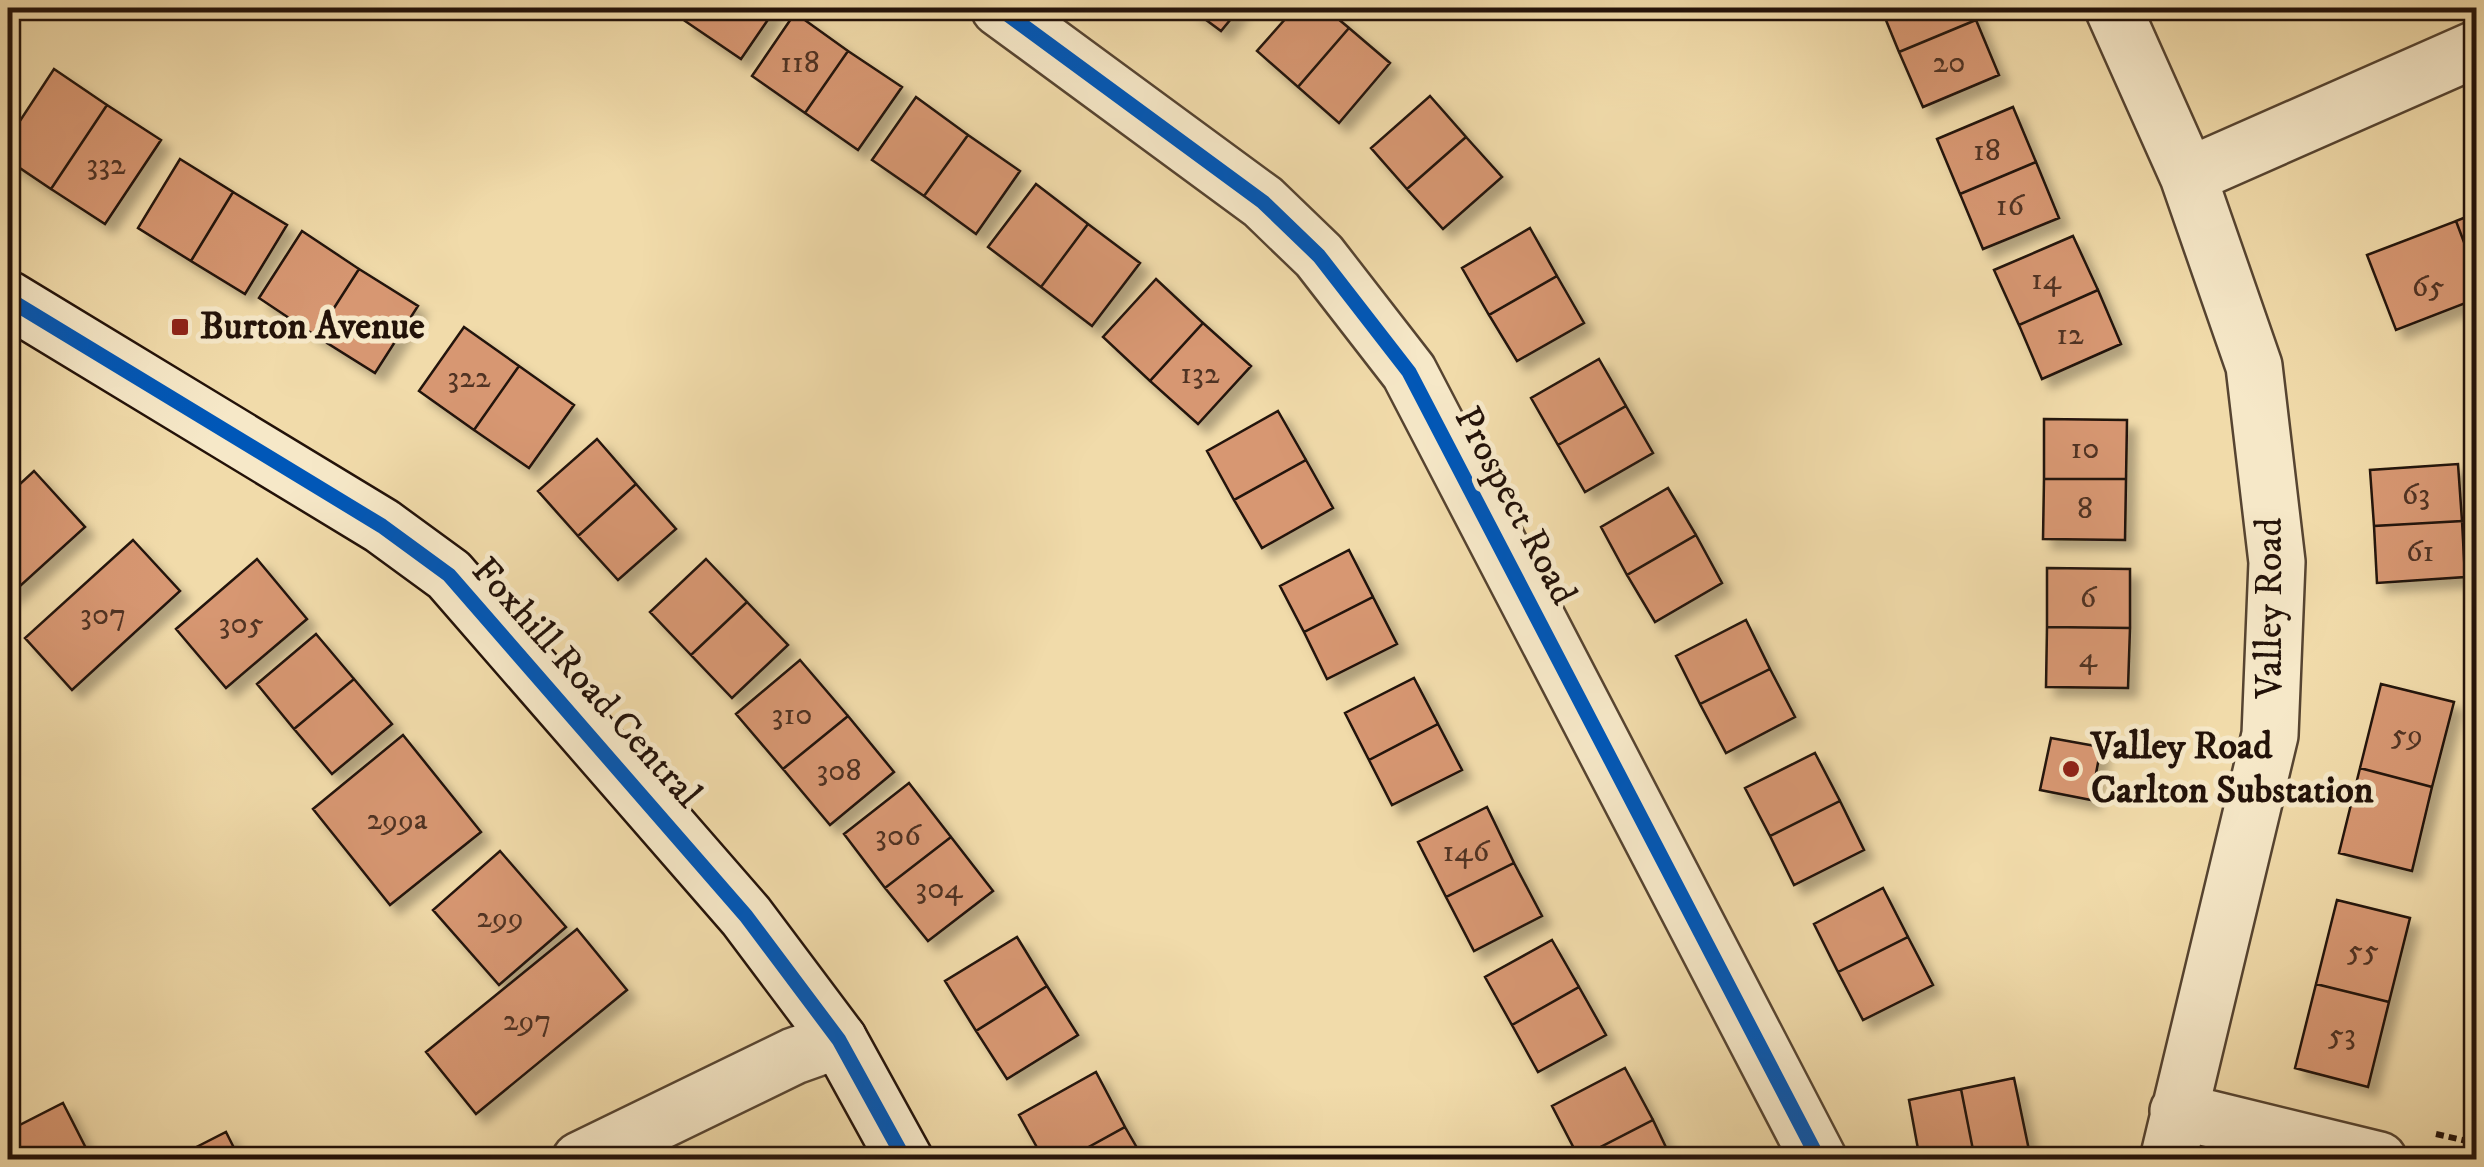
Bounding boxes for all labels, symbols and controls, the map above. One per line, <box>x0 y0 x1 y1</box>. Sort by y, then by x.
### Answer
house number: 118 <box>780 43 820 83</box>
house number: 20 <box>1933 43 1965 83</box>
house number: 18 <box>1973 131 2001 171</box>
house number: 332 <box>86 145 126 185</box>
house number: 16 <box>1996 186 2025 226</box>
house number: 14 <box>2031 260 2062 300</box>
house number: 65 <box>2412 267 2444 307</box>
place label: Burton Avenue <box>200 303 425 351</box>
house number: 12 <box>2056 315 2084 355</box>
marker: Burton Avenue <box>169 316 191 338</box>
house number: 132 <box>1180 354 1220 394</box>
house number: 322 <box>447 358 491 398</box>
street label: Prospect Road <box>1443 399 1587 613</box>
house number: 10 <box>2071 429 2099 469</box>
house number: 63 <box>2402 475 2430 515</box>
house number: 8 <box>2077 489 2093 529</box>
street label: Valley Road <box>2246 517 2294 700</box>
house number: 61 <box>2406 532 2434 572</box>
street label: Foxhill Road Central <box>461 548 712 819</box>
house number: 6 <box>2080 578 2098 618</box>
house number: 307 <box>80 595 126 635</box>
house number: 305 <box>218 604 264 644</box>
house number: 4 <box>2079 638 2098 678</box>
house number: 310 <box>772 695 812 735</box>
house number: 59 <box>2391 715 2423 755</box>
place label: Valley Road Carlton Substation <box>2089 723 2374 815</box>
house number: 308 <box>816 751 862 791</box>
marker: Valley Road Carlton Substation <box>2060 758 2082 780</box>
house number: 299a <box>366 800 428 840</box>
house number: 306 <box>875 816 922 856</box>
house number: 146 <box>1443 832 1491 872</box>
house number: 304 <box>915 869 963 909</box>
house number: 299 <box>476 898 524 938</box>
house number: 55 <box>2347 931 2379 971</box>
house number: 297 <box>503 1001 551 1041</box>
house number: 53 <box>2328 1015 2356 1055</box>

